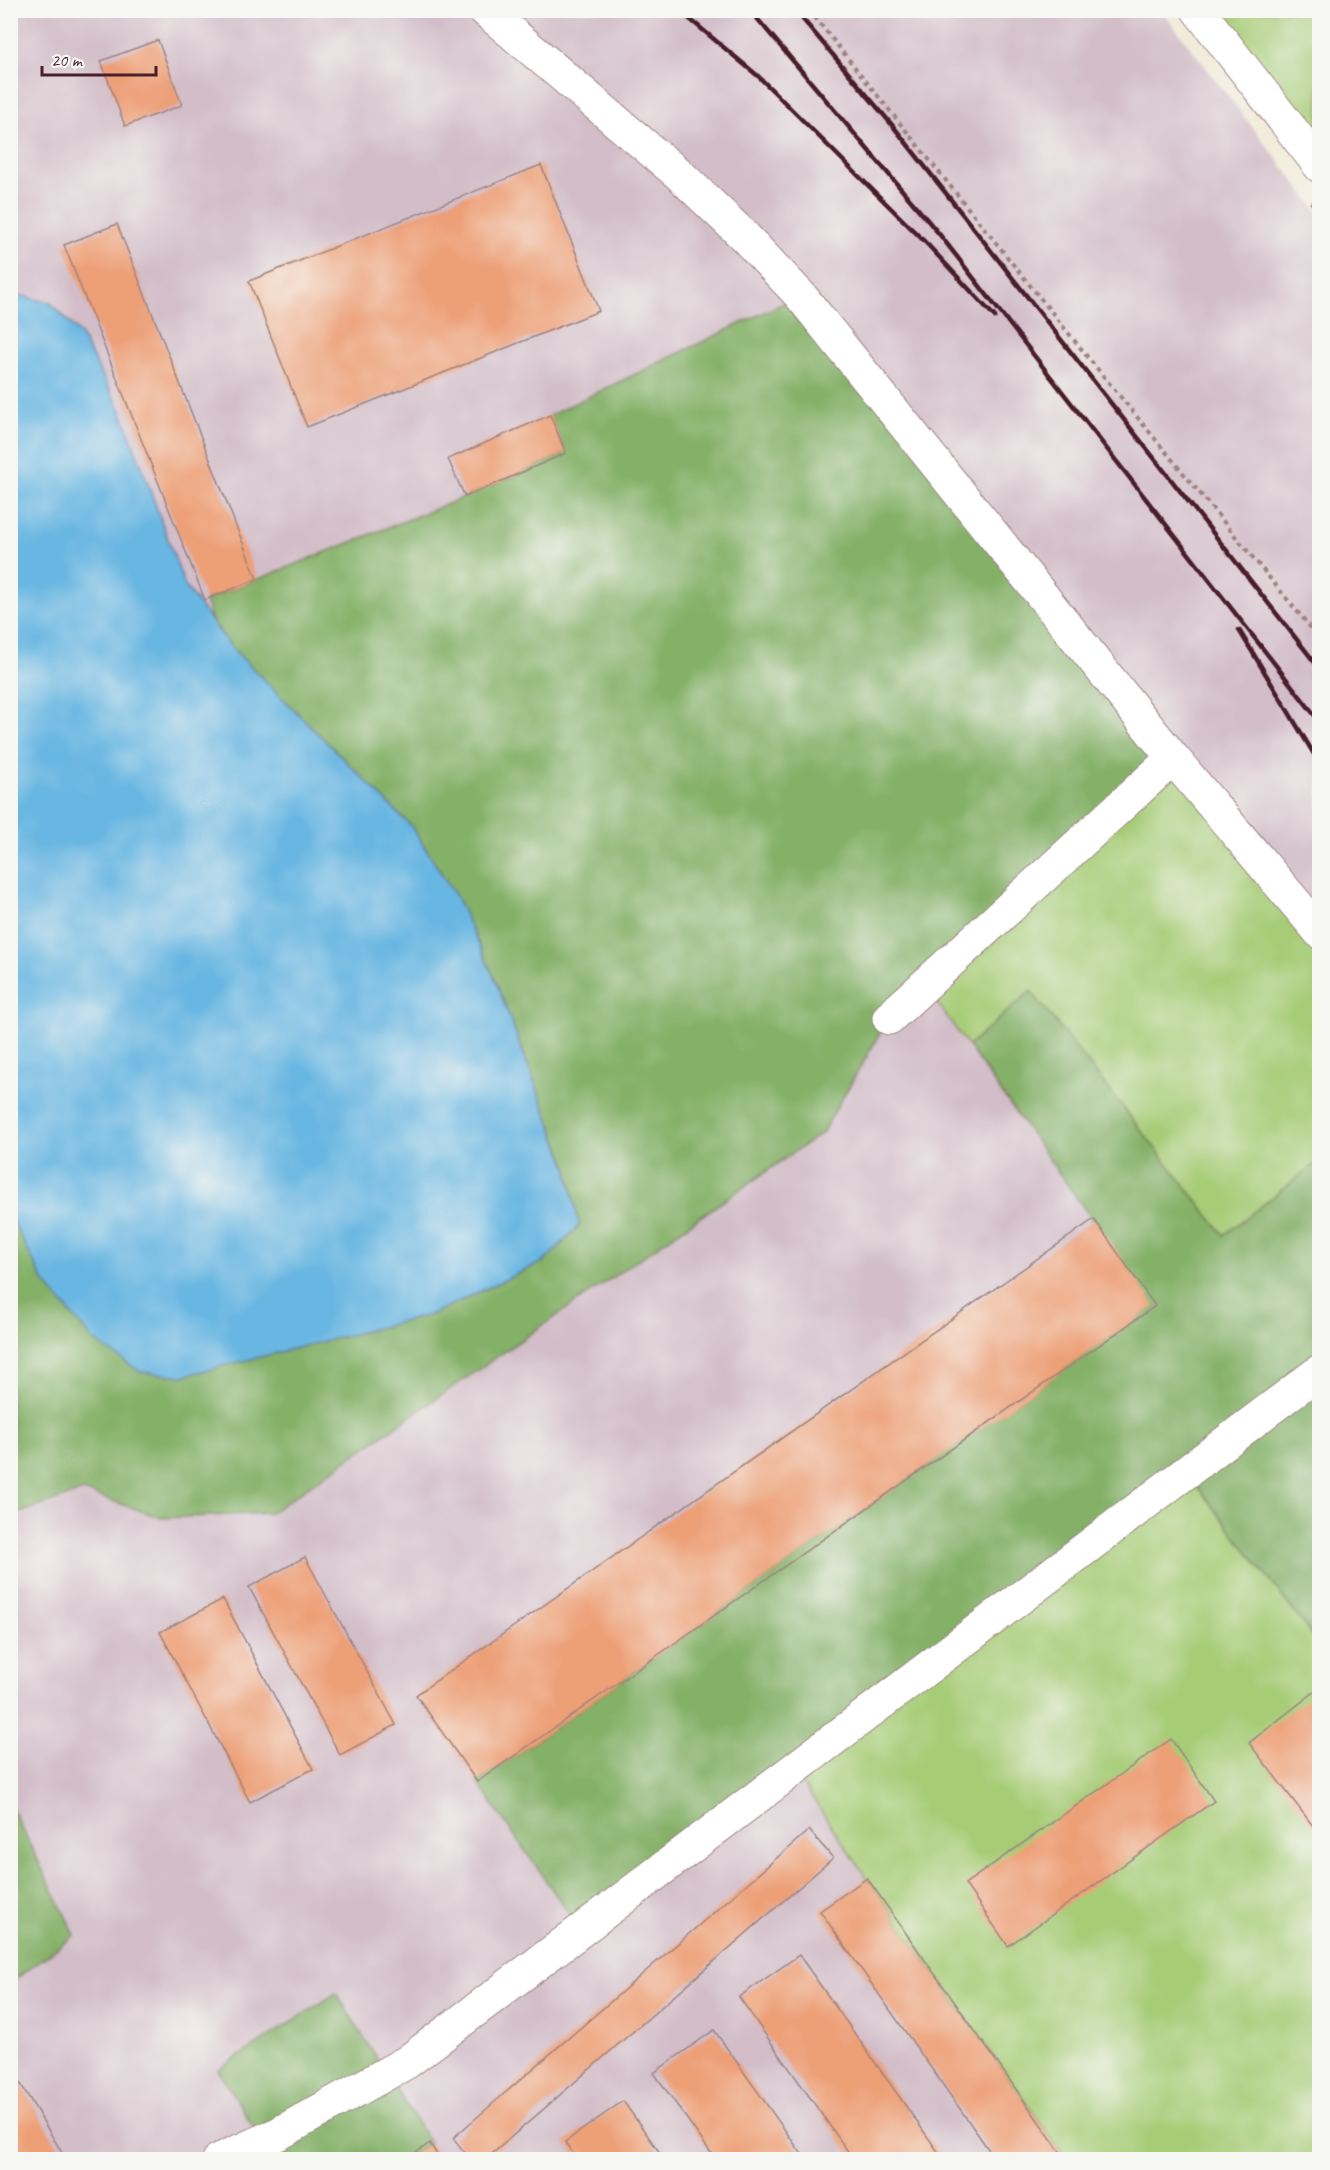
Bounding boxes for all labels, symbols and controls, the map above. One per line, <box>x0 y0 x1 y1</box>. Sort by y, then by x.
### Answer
scale bar <box>42 39 156 77</box>
text: 20 m <box>51 49 84 71</box>

